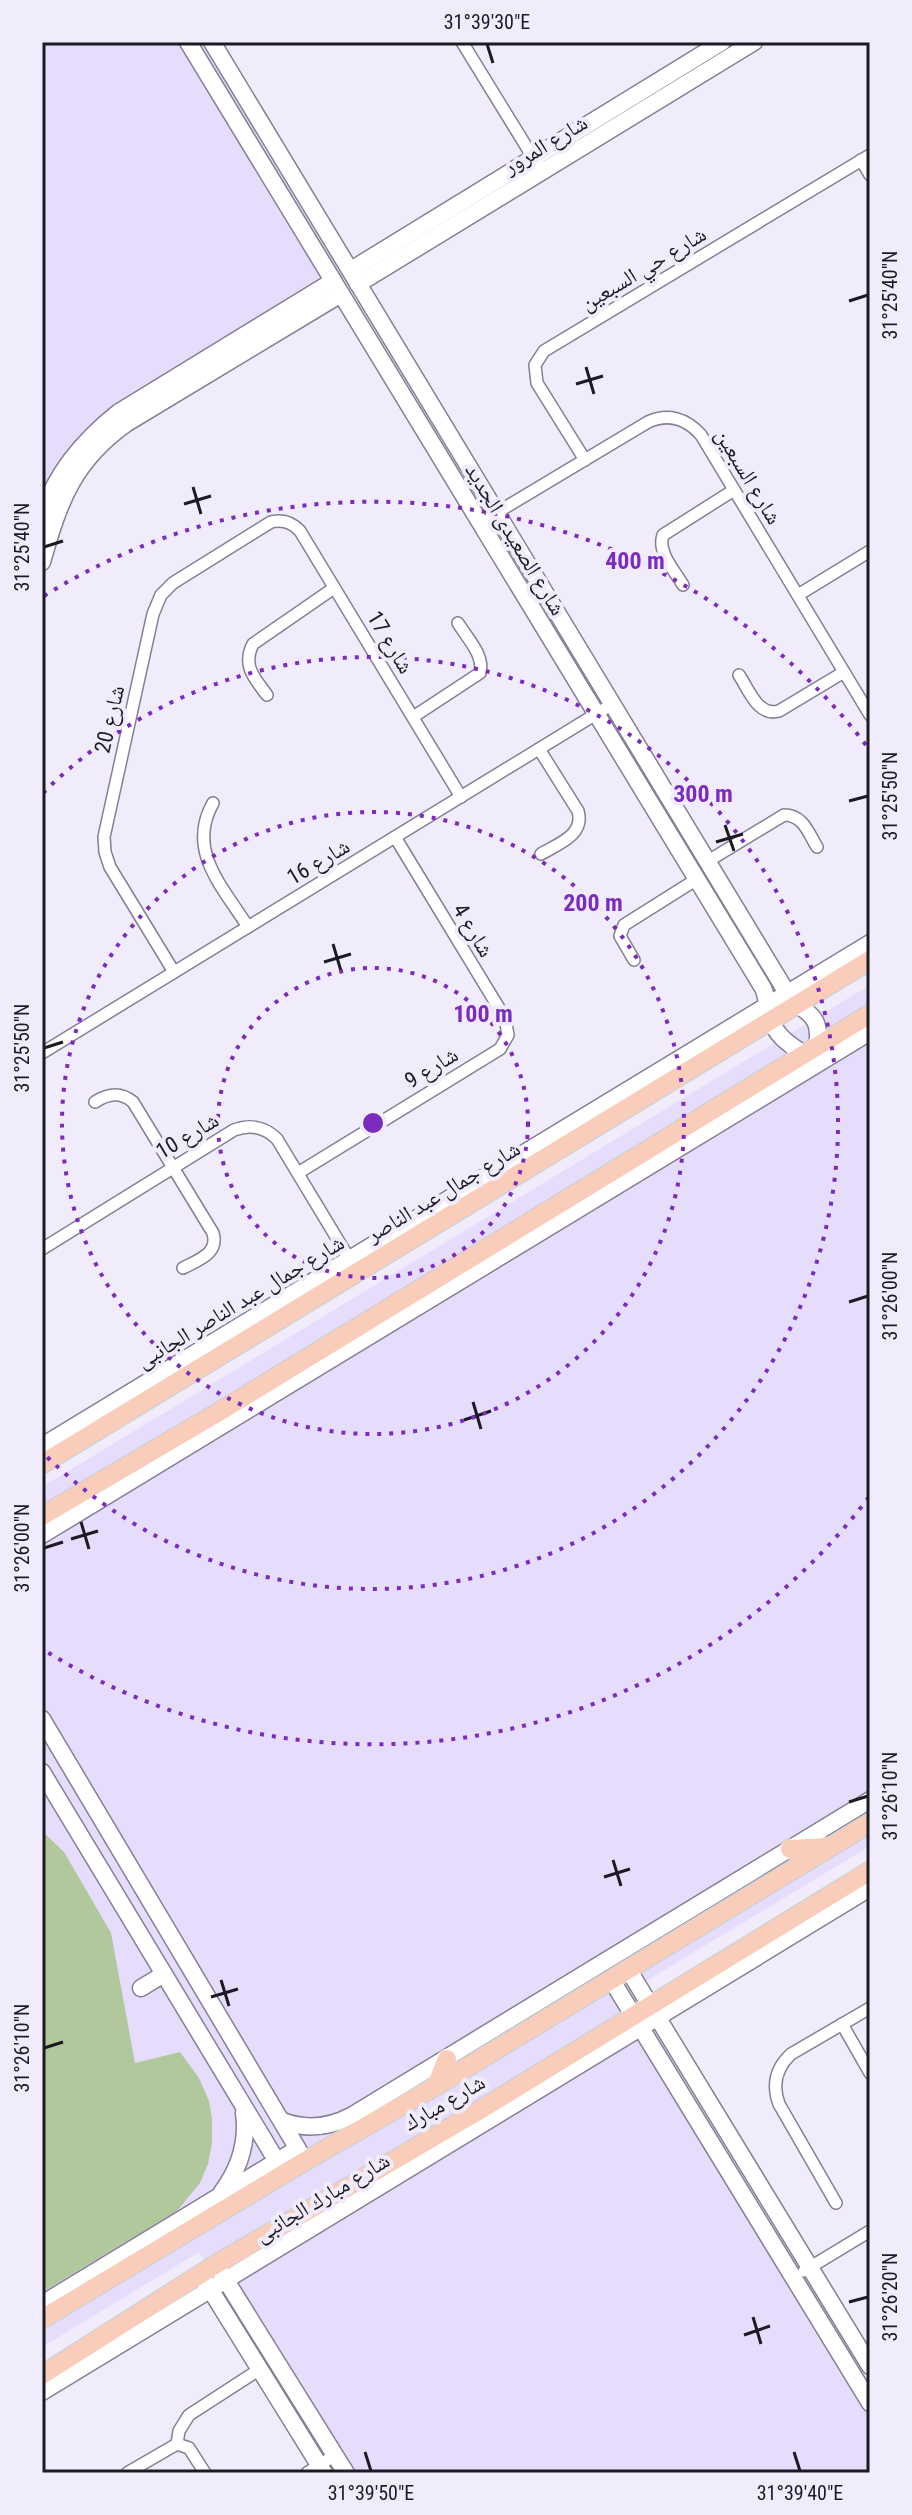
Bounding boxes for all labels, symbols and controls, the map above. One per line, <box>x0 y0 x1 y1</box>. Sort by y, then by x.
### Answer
text: 31°39'30"E <box>444 10 530 34</box>
street label: شارع المرور <box>498 110 592 181</box>
street label: شارع حي السبعين <box>576 221 713 320</box>
text: 31°25'40"N <box>878 250 902 340</box>
street label: شارع السبعين <box>709 424 787 529</box>
street label: شارع الصعيدى الجديد <box>459 459 571 620</box>
text: 31°25'40"N <box>10 502 34 592</box>
text: 400 m <box>605 547 665 575</box>
street label: شارع 17 <box>361 606 419 679</box>
street label: شارع 20 <box>90 683 130 756</box>
text: 31°25'50"N <box>878 751 902 841</box>
text: 300 m <box>673 780 733 808</box>
street label: شارع 16 <box>282 833 355 891</box>
text: 200 m <box>563 889 623 917</box>
street label: شارع 4 <box>447 899 499 962</box>
text: 100 m <box>453 1000 513 1028</box>
text: 31°25'50"N <box>10 1003 34 1093</box>
street label: شارع 9 <box>400 1042 463 1094</box>
street label: شارع 10 <box>151 1107 224 1165</box>
centre of rings <box>359 1109 387 1137</box>
street label: شارع جمال عبد الناصر <box>361 1136 525 1249</box>
street label: شارع جمال عبد الناصر الجانبى <box>132 1230 349 1374</box>
text: 31°26'00"N <box>878 1251 902 1341</box>
text: 31°26'00"N <box>10 1503 34 1593</box>
text: 31°26'10"N <box>878 1751 902 1841</box>
text: 31°26'10"N <box>10 2003 34 2093</box>
street label: شارع مبارك <box>399 2069 490 2137</box>
street label: شارع مبارك الجانبى <box>250 2147 395 2248</box>
text: 31°26'20"N <box>878 2252 902 2342</box>
text: 31°39'50"E <box>328 2481 414 2505</box>
text: 31°39'40"E <box>757 2481 843 2505</box>

